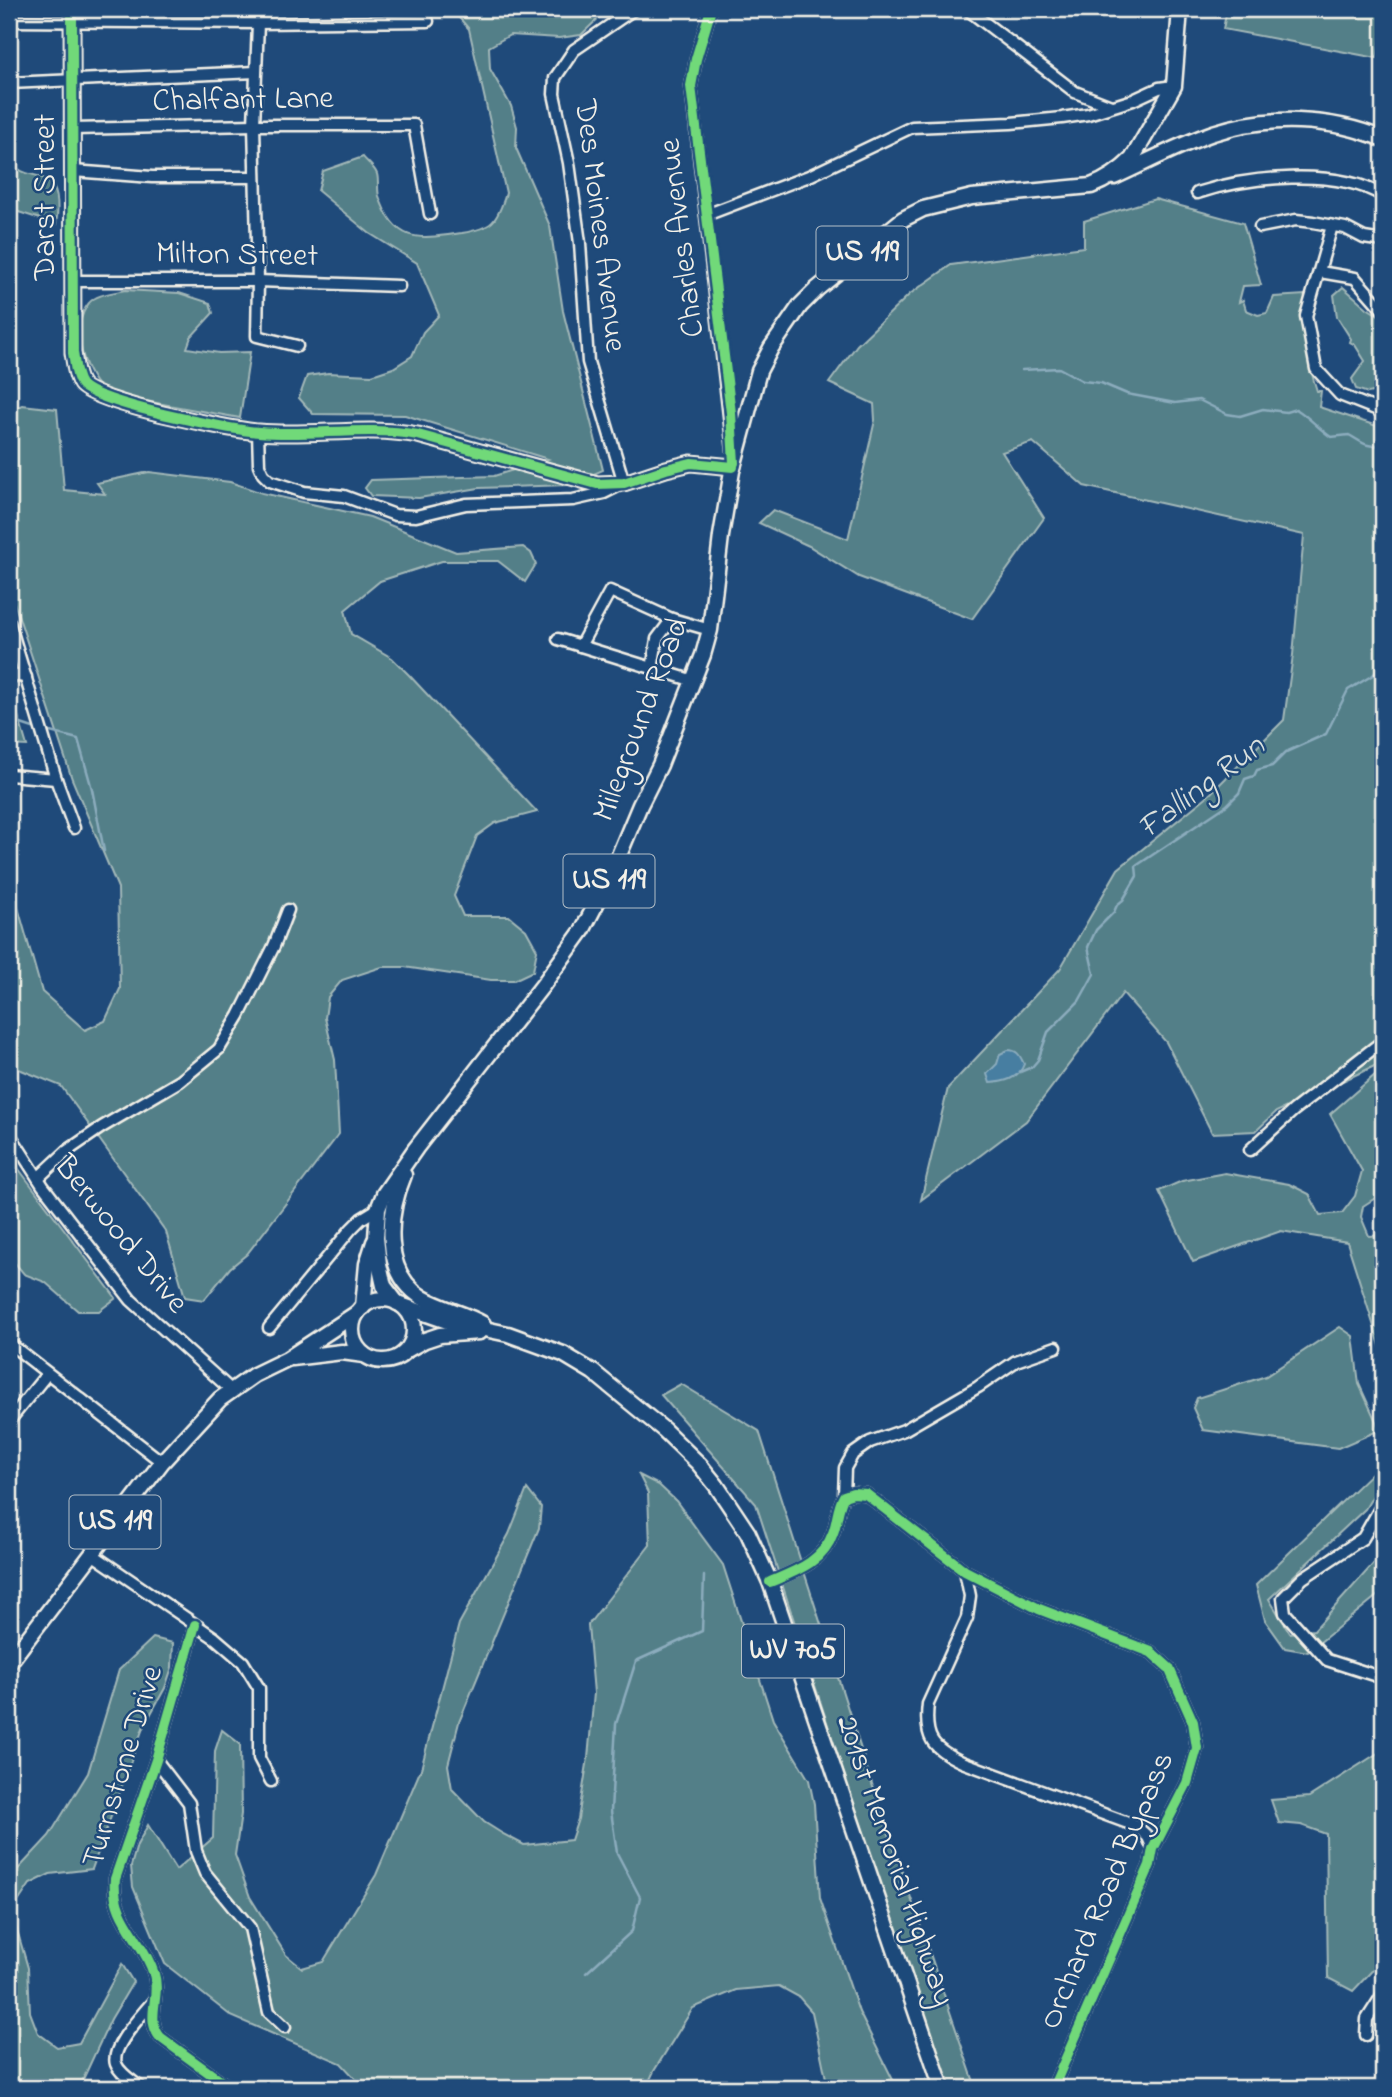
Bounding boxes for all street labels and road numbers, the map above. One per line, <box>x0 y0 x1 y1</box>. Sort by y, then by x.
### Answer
street label: Chalfant Lane <box>152 76 335 126</box>
street label: Des Moines Avenue <box>560 96 638 356</box>
street label: Darst Street <box>23 114 70 281</box>
street label: Charles Avenue <box>647 135 718 340</box>
road number: US 119 <box>816 227 908 280</box>
street label: Milton Street <box>155 231 319 281</box>
street label: Mileground Road <box>581 611 703 829</box>
road number: US 119 <box>564 854 654 908</box>
street label: Berwood Drive <box>41 1145 199 1325</box>
road number: US 119 <box>69 1496 160 1548</box>
road number: WV 705 <box>742 1624 844 1678</box>
street label: Turnstone Drive <box>71 1660 177 1874</box>
street label: 201st Memorial Highway <box>822 1709 966 2013</box>
street label: Orchard Road Bypass <box>1028 1745 1188 2037</box>

